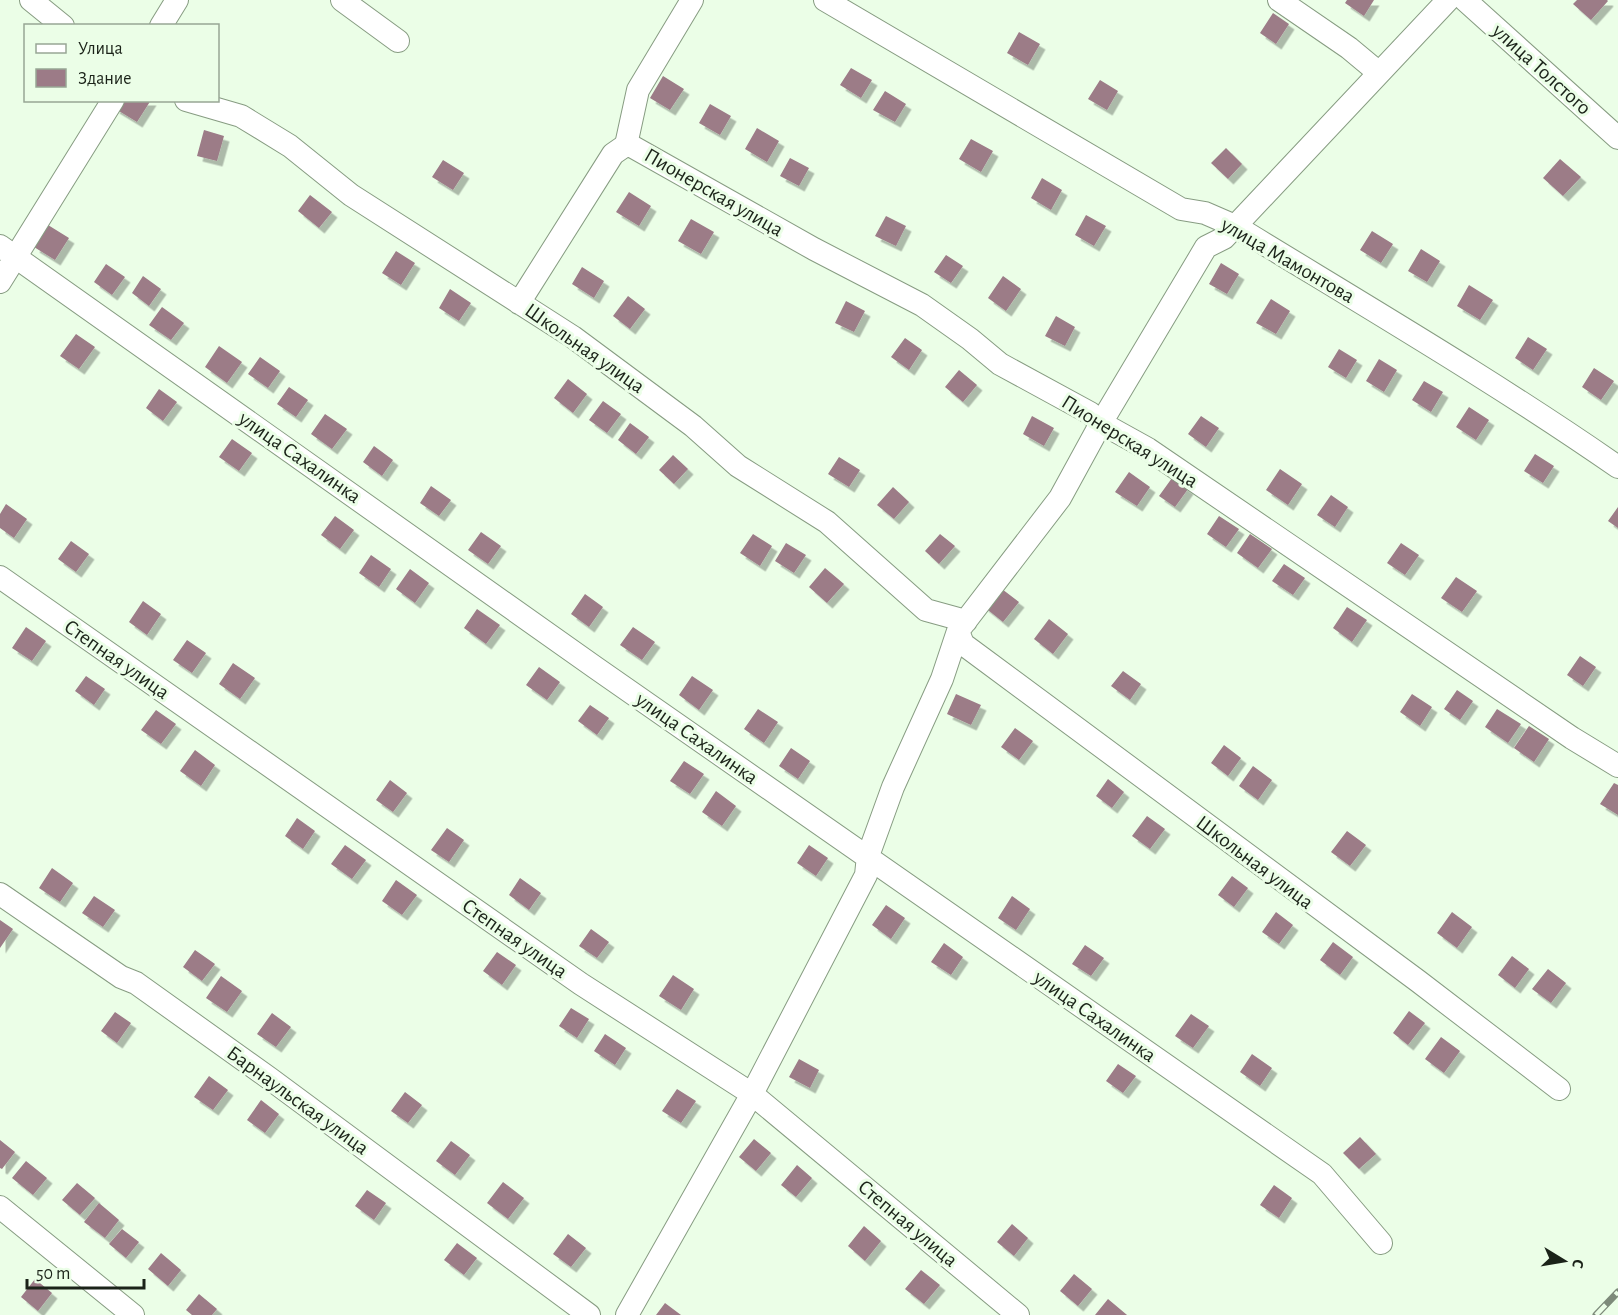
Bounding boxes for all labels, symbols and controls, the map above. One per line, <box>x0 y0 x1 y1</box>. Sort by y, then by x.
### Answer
street label: улица Толстого <box>1488 19 1595 119</box>
legend <box>24 24 219 102</box>
text: Улица <box>78 40 123 58</box>
text: Здание <box>78 70 132 88</box>
street label: Пионерская улица <box>641 144 787 241</box>
street label: улица Мамонтова <box>1217 213 1358 307</box>
street label: Школьная улица <box>521 299 649 398</box>
street label: Пионерская улица <box>1058 391 1202 492</box>
street label: улица Сахалинка <box>234 407 365 507</box>
street label: Степная улица <box>60 616 173 704</box>
street label: улица Сахалинка <box>631 688 762 788</box>
street label: Школьная улица <box>1192 812 1318 913</box>
street label: Степная улица <box>458 895 571 983</box>
street label: улица Сахалинка <box>1029 966 1160 1066</box>
street label: Барнаульская улица <box>223 1042 373 1159</box>
street label: Степная улица <box>854 1176 962 1271</box>
north arrow <box>1534 1231 1594 1291</box>
scale bar <box>27 1252 144 1290</box>
text: С <box>1569 1258 1586 1270</box>
text: 50 m <box>36 1265 70 1283</box>

